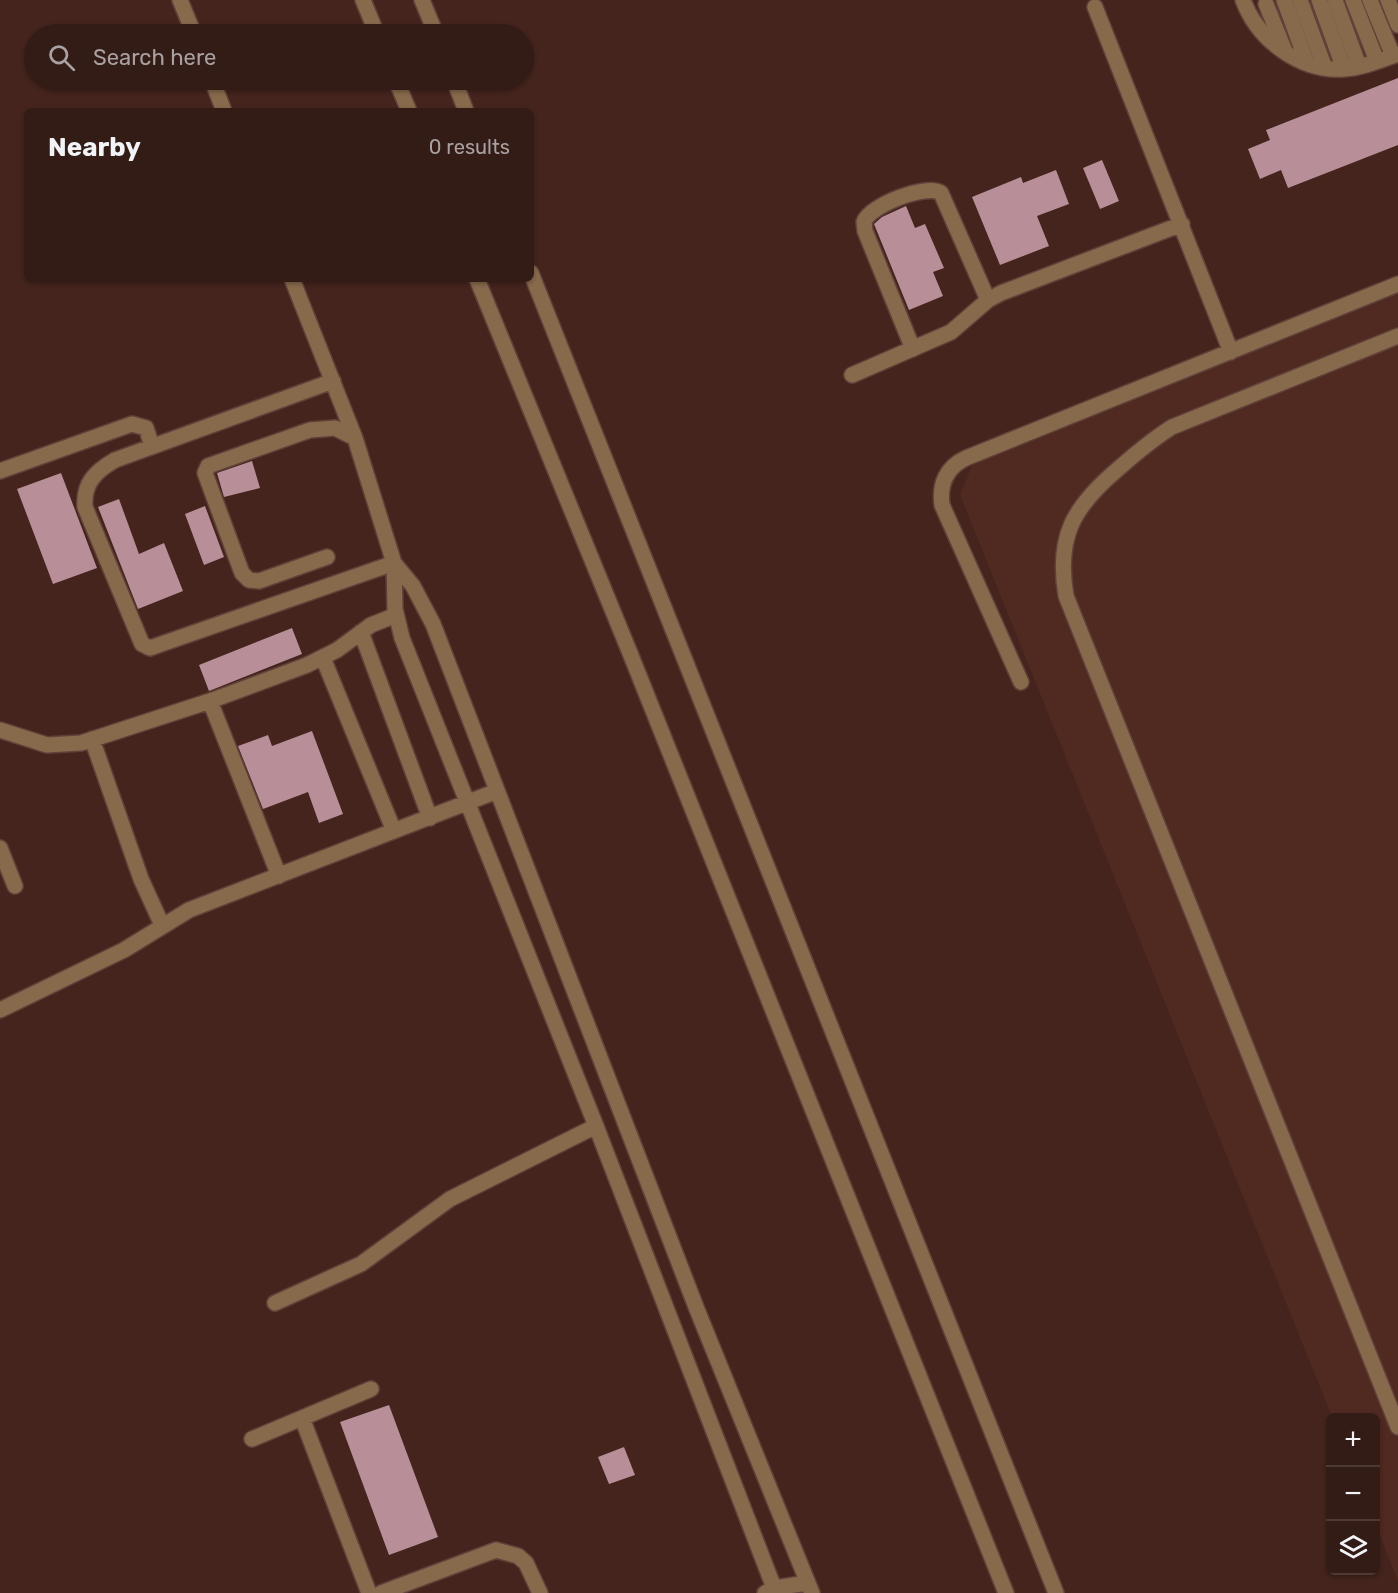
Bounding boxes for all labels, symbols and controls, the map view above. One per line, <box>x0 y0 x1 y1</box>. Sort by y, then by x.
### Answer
search box <box>24 24 534 90</box>
icon: search <box>45 41 78 74</box>
text: Search here <box>93 44 216 71</box>
text: Nearby <box>48 132 141 163</box>
text: 0 results <box>429 135 510 159</box>
map controls <box>1326 1413 1380 1575</box>
button: + <box>1326 1413 1380 1467</box>
button: − <box>1326 1467 1380 1521</box>
button: layers <box>1326 1521 1380 1575</box>

